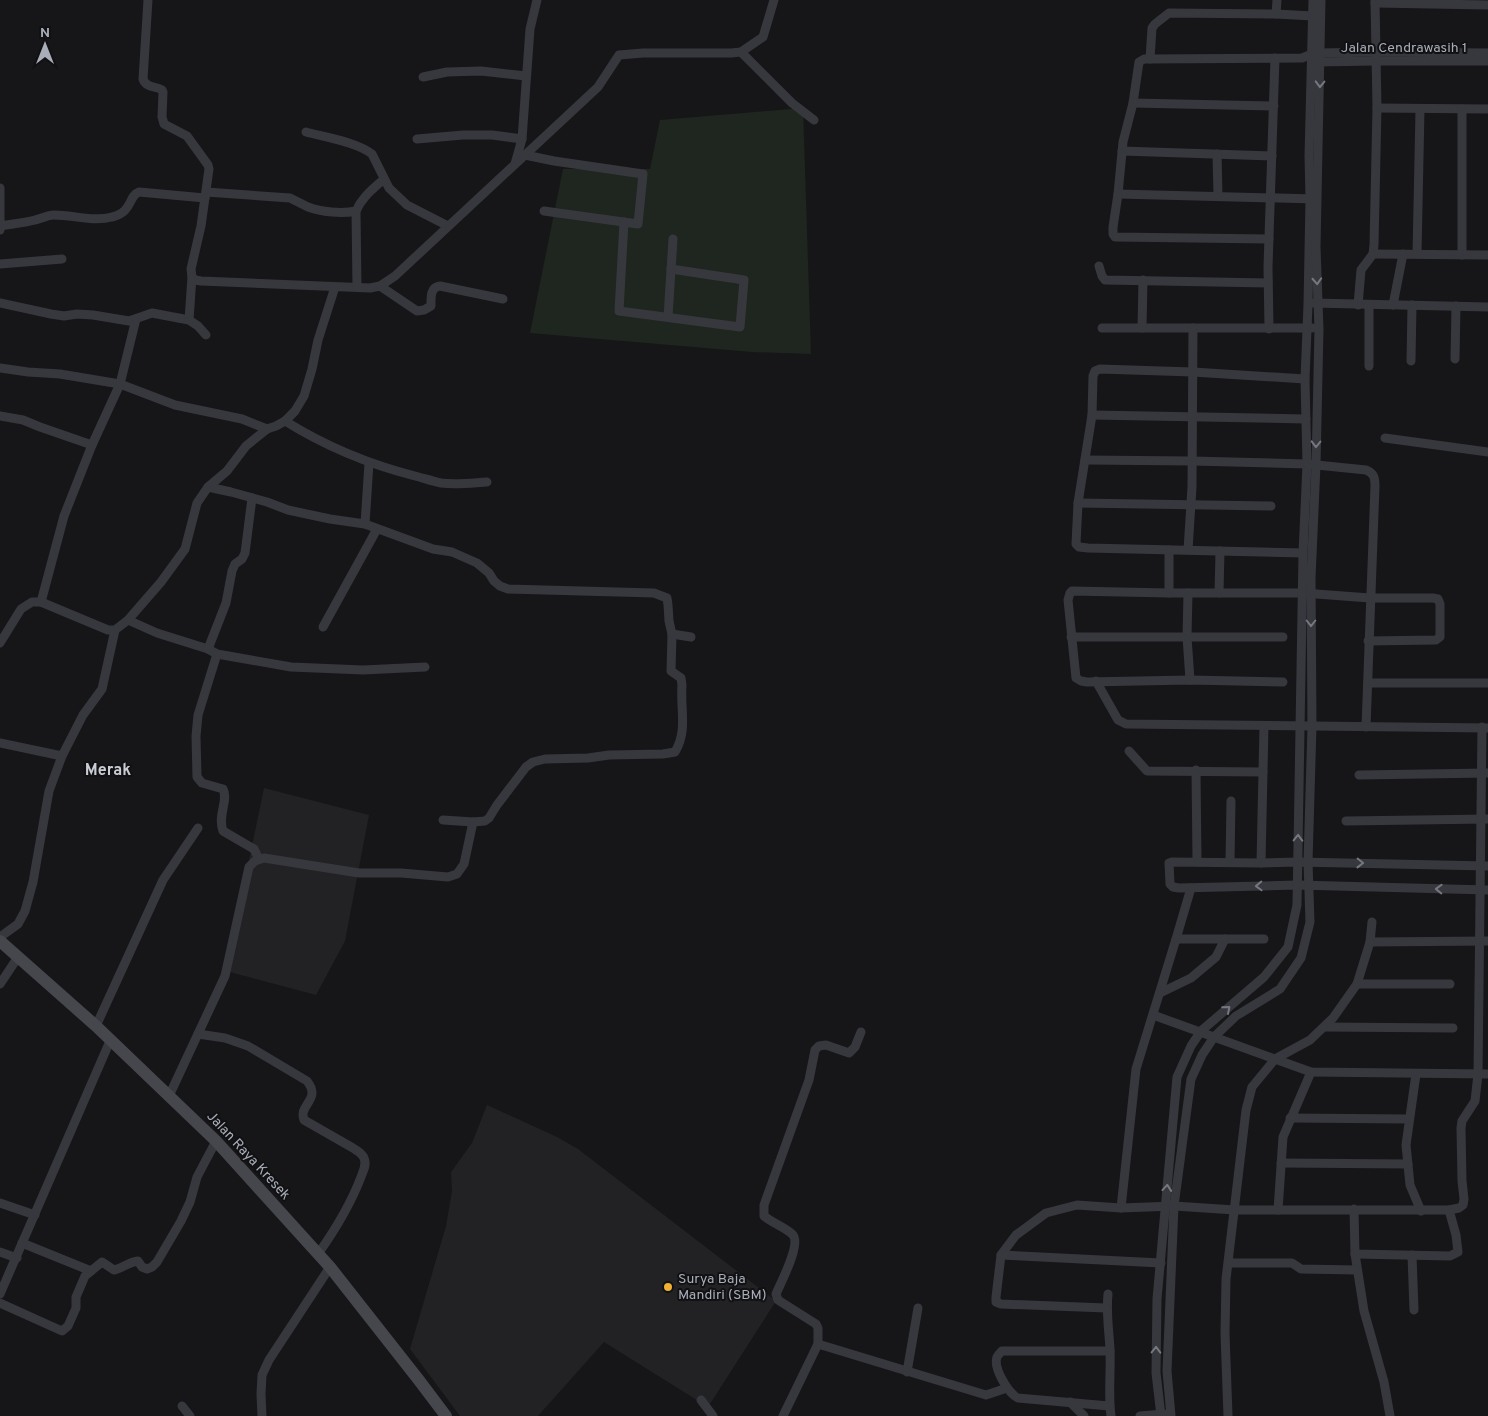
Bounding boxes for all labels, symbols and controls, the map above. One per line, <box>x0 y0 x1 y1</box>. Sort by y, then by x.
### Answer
north arrow <box>20 20 70 70</box>
text: N <box>40 25 50 42</box>
street label: Jalan Cendrawasih 1 <box>1341 40 1467 57</box>
one-way arrow <box>1314 80 1325 88</box>
one-way arrow <box>1312 277 1323 285</box>
one-way arrow <box>1311 440 1321 448</box>
one-way arrow <box>1306 620 1316 628</box>
district label: Merak <box>85 761 131 781</box>
one-way arrow <box>1292 834 1303 842</box>
one-way arrow <box>1356 858 1364 868</box>
one-way arrow <box>1255 881 1263 891</box>
one-way arrow <box>1435 883 1443 894</box>
one-way arrow <box>1221 1006 1230 1015</box>
street label: Jalan Raya Kresek <box>203 1108 293 1204</box>
one-way arrow <box>1161 1184 1172 1192</box>
place label: Surya Baja Mandiri (SBM) <box>678 1271 767 1304</box>
marker: Surya Baja Mandiri (SBM) <box>662 1281 674 1293</box>
one-way arrow <box>1151 1346 1161 1354</box>

